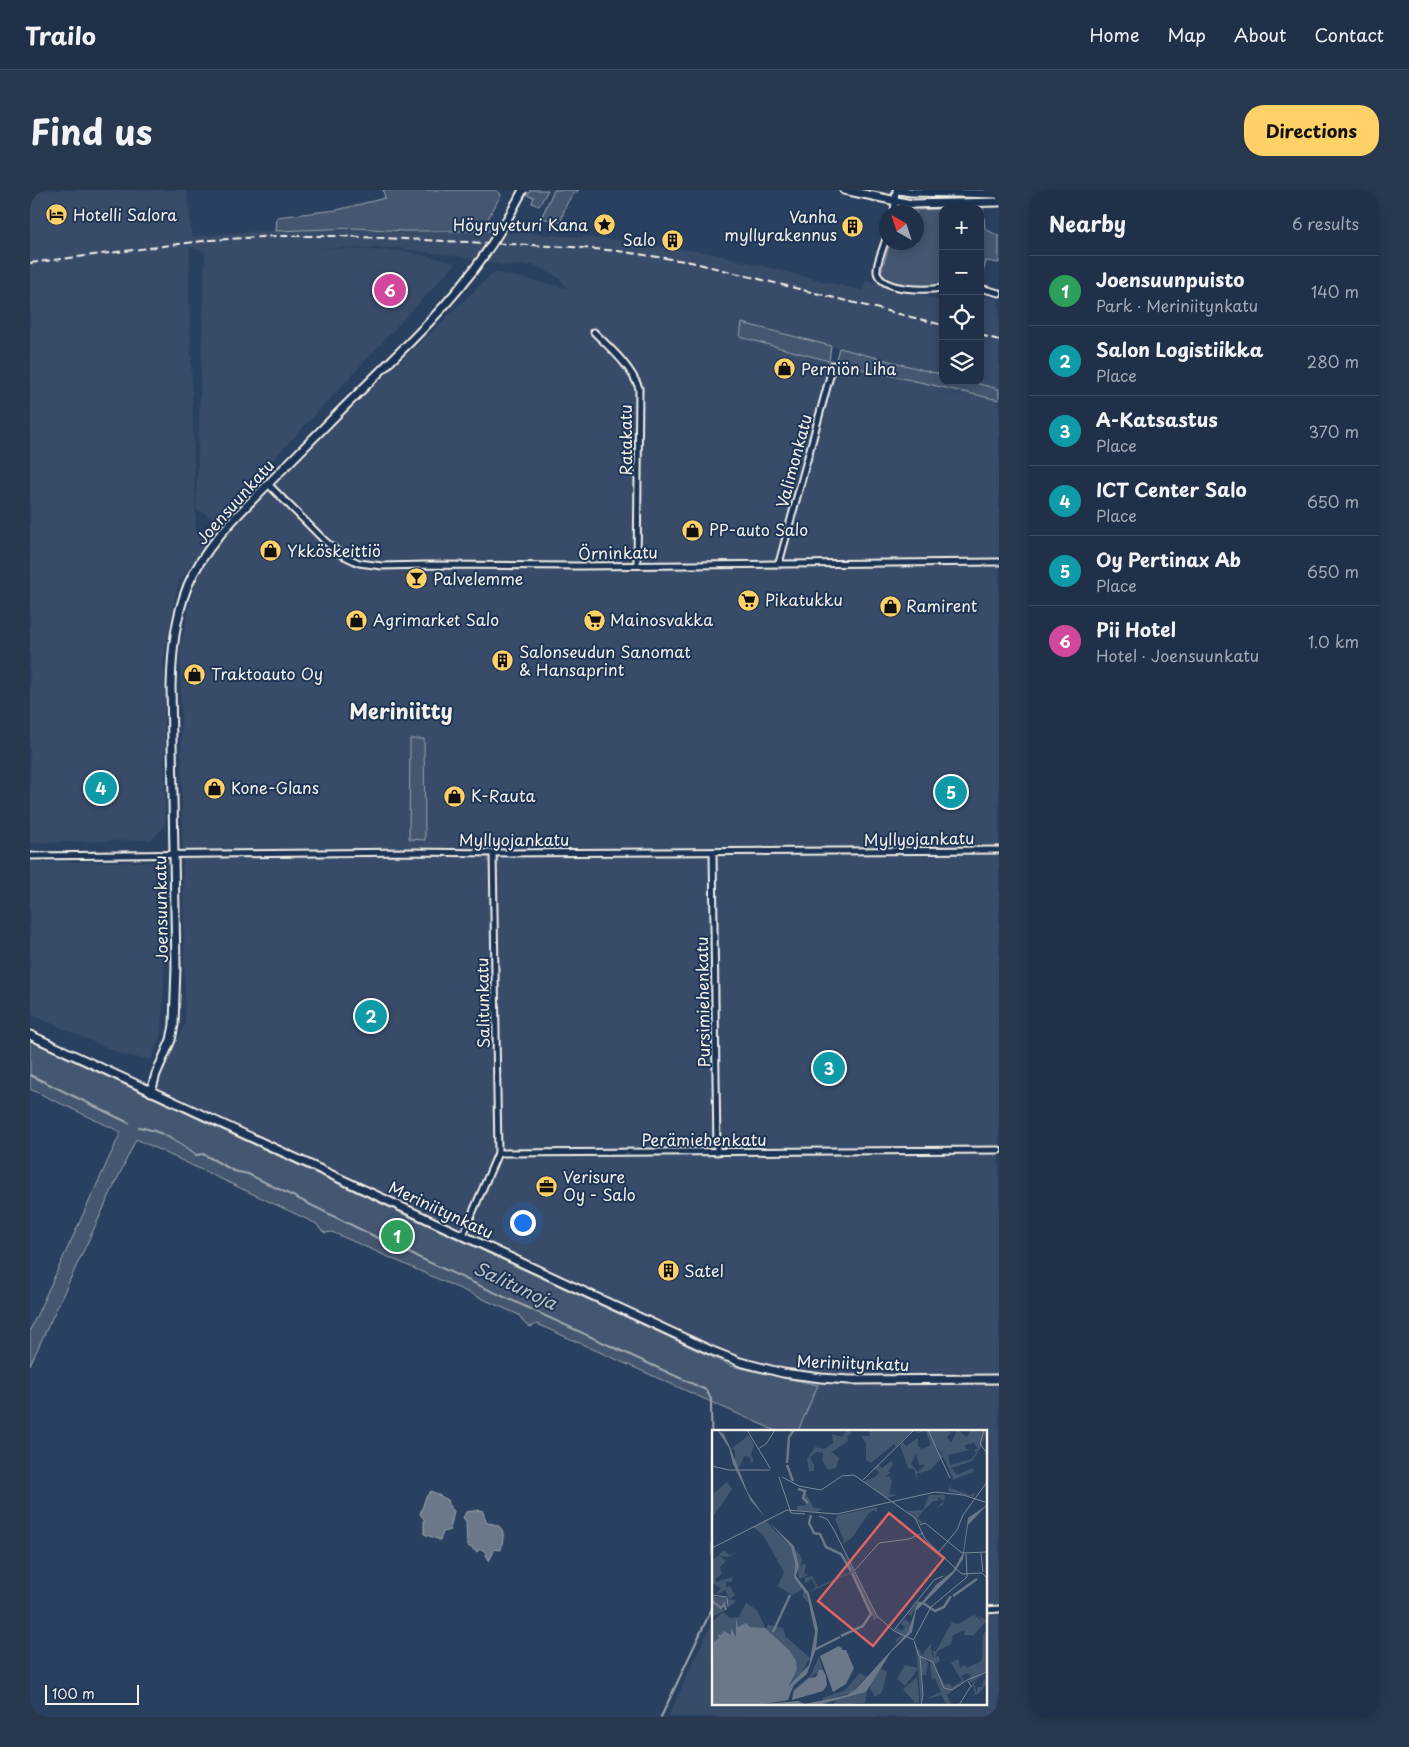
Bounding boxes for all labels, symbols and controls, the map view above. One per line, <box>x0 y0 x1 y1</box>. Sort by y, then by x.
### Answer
text: Trailo <box>25 17 96 53</box>
text: Home <box>1089 21 1139 48</box>
text: Map <box>1167 21 1206 48</box>
text: About <box>1234 21 1286 48</box>
text: Contact <box>1314 21 1384 48</box>
text: Find us <box>30 104 152 157</box>
button: Directions <box>1244 105 1379 156</box>
place label: Hotelli Salora <box>73 202 177 226</box>
hotel icon: Hotelli Salora <box>45 203 69 227</box>
place label: Vanha myllyrakennus <box>724 204 837 246</box>
north arrow <box>879 205 924 250</box>
map controls <box>939 205 984 385</box>
button: + <box>939 205 984 250</box>
text: Nearby <box>1049 207 1126 239</box>
text: 6 results <box>1292 211 1359 235</box>
place label: Höyryveturi Kana <box>453 212 588 236</box>
place icon: Höyryveturi Kana <box>592 213 616 237</box>
building icon: Vanha myllyrakennus <box>841 214 865 238</box>
place label: Salo <box>623 227 656 251</box>
building icon: Salo <box>660 228 684 252</box>
button: − <box>939 250 984 295</box>
text: Joensuunpuisto <box>1096 265 1245 293</box>
pin: 6 <box>374 271 406 309</box>
text: 1 <box>1061 279 1069 303</box>
text: 140 m <box>1311 279 1359 303</box>
text: Park · Meriniitynkatu <box>1096 293 1258 317</box>
button: locate <box>939 295 984 340</box>
text: Salon Logistiikka <box>1096 335 1263 363</box>
button: layers <box>939 340 984 385</box>
text: 2 <box>1059 349 1071 373</box>
text: 280 m <box>1307 349 1359 373</box>
place label: Perniön Liha <box>801 356 896 380</box>
shop icon: Perniön Liha <box>773 357 797 381</box>
text: Place <box>1096 363 1137 387</box>
street label: Ratakatu <box>613 405 637 475</box>
text: A-Katsastus <box>1096 405 1218 433</box>
street label: Valimonkatu <box>769 411 817 510</box>
text: 3 <box>1060 419 1070 443</box>
text: 370 m <box>1309 419 1359 443</box>
text: Place <box>1096 433 1137 457</box>
street label: Joensuunkatu <box>189 453 279 549</box>
text: ICT Center Salo <box>1096 475 1247 503</box>
text: 4 <box>1060 489 1070 513</box>
text: 650 m <box>1307 489 1359 513</box>
text: Place <box>1096 503 1137 527</box>
place label: PP-auto Salo <box>709 517 808 541</box>
shop icon: PP-auto Salo <box>681 518 705 542</box>
place label: Ykköskeittiö <box>287 538 381 562</box>
shop icon: Ykköskeittiö <box>259 539 283 563</box>
street label: Örninkatu <box>578 539 658 565</box>
text: Oy Pertinax Ab <box>1096 545 1241 573</box>
text: 5 <box>1060 559 1070 583</box>
text: 650 m <box>1307 559 1359 583</box>
place label: Palvelemme <box>433 566 523 590</box>
bar icon: Palvelemme <box>405 567 429 591</box>
text: Place <box>1096 573 1137 597</box>
place label: Pikatukku <box>765 587 843 611</box>
supermarket icon: Pikatukku <box>737 588 761 612</box>
place label: Ramirent <box>906 593 978 617</box>
shop icon: Ramirent <box>878 594 902 618</box>
place label: Agrimarket Salo <box>373 607 499 631</box>
place label: Mainosvakka <box>610 607 713 631</box>
shop icon: Agrimarket Salo <box>345 608 369 632</box>
supermarket icon: Mainosvakka <box>582 608 606 632</box>
text: Pii Hotel <box>1096 615 1176 643</box>
text: 6 <box>1059 629 1071 653</box>
text: 1.0 km <box>1308 629 1359 653</box>
place label: Salonseudun Sanomat & Hansaprint <box>519 639 691 681</box>
text: Hotel · Joensuunkatu <box>1096 643 1259 667</box>
building icon: Salonseudun Sanomat & Hansaprint <box>491 649 515 673</box>
place label: Traktoauto Oy <box>211 661 323 685</box>
shop icon: Traktoauto Oy <box>183 662 207 686</box>
district label: Meriniitty <box>349 694 453 726</box>
pin: 4 <box>85 769 117 807</box>
pin: 5 <box>935 773 967 811</box>
place label: Kone-Glans <box>231 775 319 799</box>
shop icon: Kone-Glans <box>203 776 227 800</box>
place label: K-Rauta <box>471 783 535 807</box>
shop icon: K-Rauta <box>443 784 467 808</box>
street label: Myllyojankatu <box>863 825 975 851</box>
street label: Myllyojankatu <box>459 827 569 851</box>
street label: Joensuunkatu <box>147 855 173 963</box>
street label: Pursimiehenkatu <box>689 936 715 1068</box>
street label: Salitunkatu <box>469 957 495 1049</box>
pin: 2 <box>355 997 387 1035</box>
pin: 3 <box>813 1049 845 1087</box>
street label: Perämiehenkatu <box>641 1127 767 1151</box>
place label: Verisure Oy - Salo <box>563 1164 636 1206</box>
street label: Meriniitynkatu <box>385 1174 498 1244</box>
office icon: Verisure Oy - Salo <box>535 1174 559 1198</box>
your location <box>510 1210 536 1236</box>
pin: 1 <box>381 1217 413 1255</box>
water label: Salitunoja <box>470 1254 562 1316</box>
place label: Satel <box>684 1258 724 1282</box>
building icon: Satel <box>656 1259 680 1283</box>
street label: Meriniitynkatu <box>796 1348 910 1376</box>
inset map <box>712 1430 986 1704</box>
scale bar <box>45 1682 139 1705</box>
text: 100 m <box>52 1683 95 1704</box>

